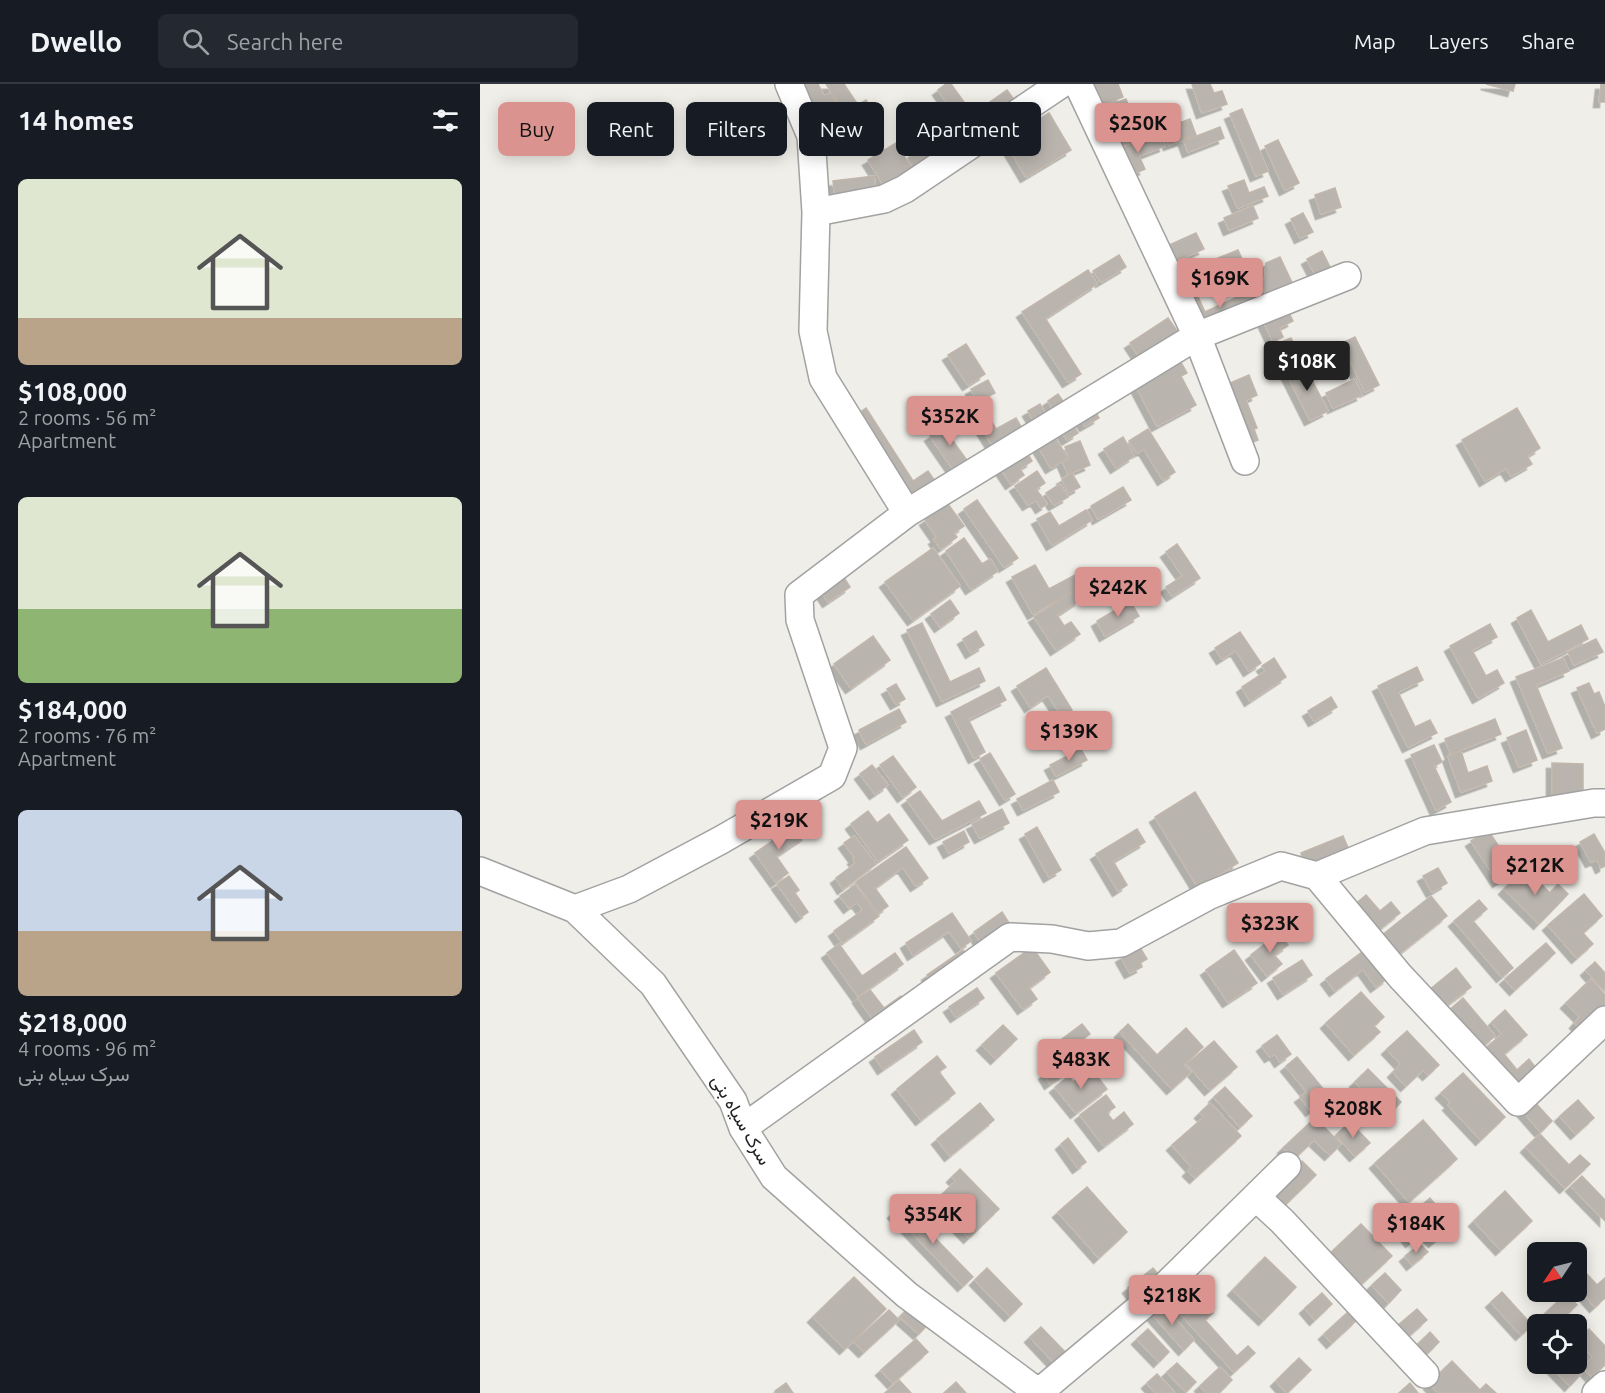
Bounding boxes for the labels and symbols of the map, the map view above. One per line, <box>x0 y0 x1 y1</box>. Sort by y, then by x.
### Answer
pin: $250K <box>1096 103 1180 154</box>
pin: $169K <box>1178 258 1262 309</box>
pin: $108K <box>1265 341 1349 392</box>
pin: $352K <box>908 396 992 447</box>
pin: $242K <box>1076 567 1160 618</box>
pin: $139K <box>1027 711 1111 762</box>
pin: $219K <box>737 800 821 851</box>
pin: $212K <box>1493 845 1577 896</box>
pin: $323K <box>1228 903 1312 954</box>
pin: $483K <box>1039 1039 1123 1090</box>
street label: سرک سیاه بنی <box>706 1071 776 1169</box>
pin: $208K <box>1311 1088 1395 1139</box>
pin: $354K <box>891 1194 975 1245</box>
pin: $184K <box>1374 1203 1458 1254</box>
north arrow <box>1527 1242 1587 1302</box>
pin: $218K <box>1130 1275 1214 1326</box>

